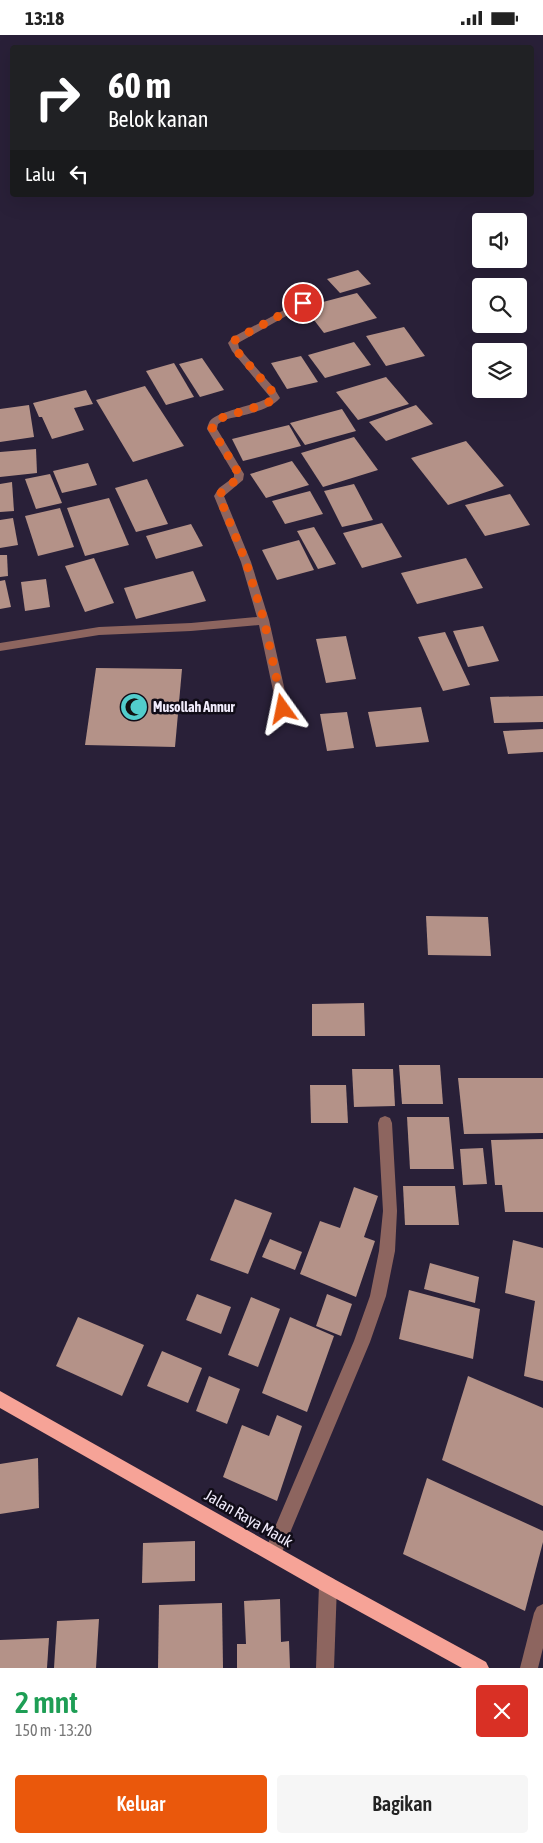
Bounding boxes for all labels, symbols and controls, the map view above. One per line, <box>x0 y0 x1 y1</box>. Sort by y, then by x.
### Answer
text: 13:18 <box>25 7 64 29</box>
icon: right <box>25 65 90 130</box>
text: 60 m <box>108 65 171 105</box>
text: Belok kanan <box>108 106 209 132</box>
icon: left <box>65 160 93 188</box>
text: Lalu <box>25 163 55 185</box>
map controls <box>472 213 527 398</box>
button: sound <box>472 213 527 268</box>
button: search <box>472 278 527 333</box>
pin <box>282 282 324 324</box>
icon: arrive <box>289 289 317 317</box>
button: layers <box>472 343 527 398</box>
position arrow <box>256 682 308 734</box>
mosque icon: Musollah Annur <box>119 692 149 722</box>
place label: Musollah Annur <box>153 699 236 715</box>
street label: Jalan Raya Mauk <box>201 1486 296 1551</box>
text: 2 mnt <box>15 1685 78 1719</box>
button: close <box>476 1685 528 1737</box>
text: 150 m · 13:20 <box>15 1721 92 1739</box>
button: Keluar <box>15 1775 267 1833</box>
button: Bagikan <box>277 1775 528 1833</box>

